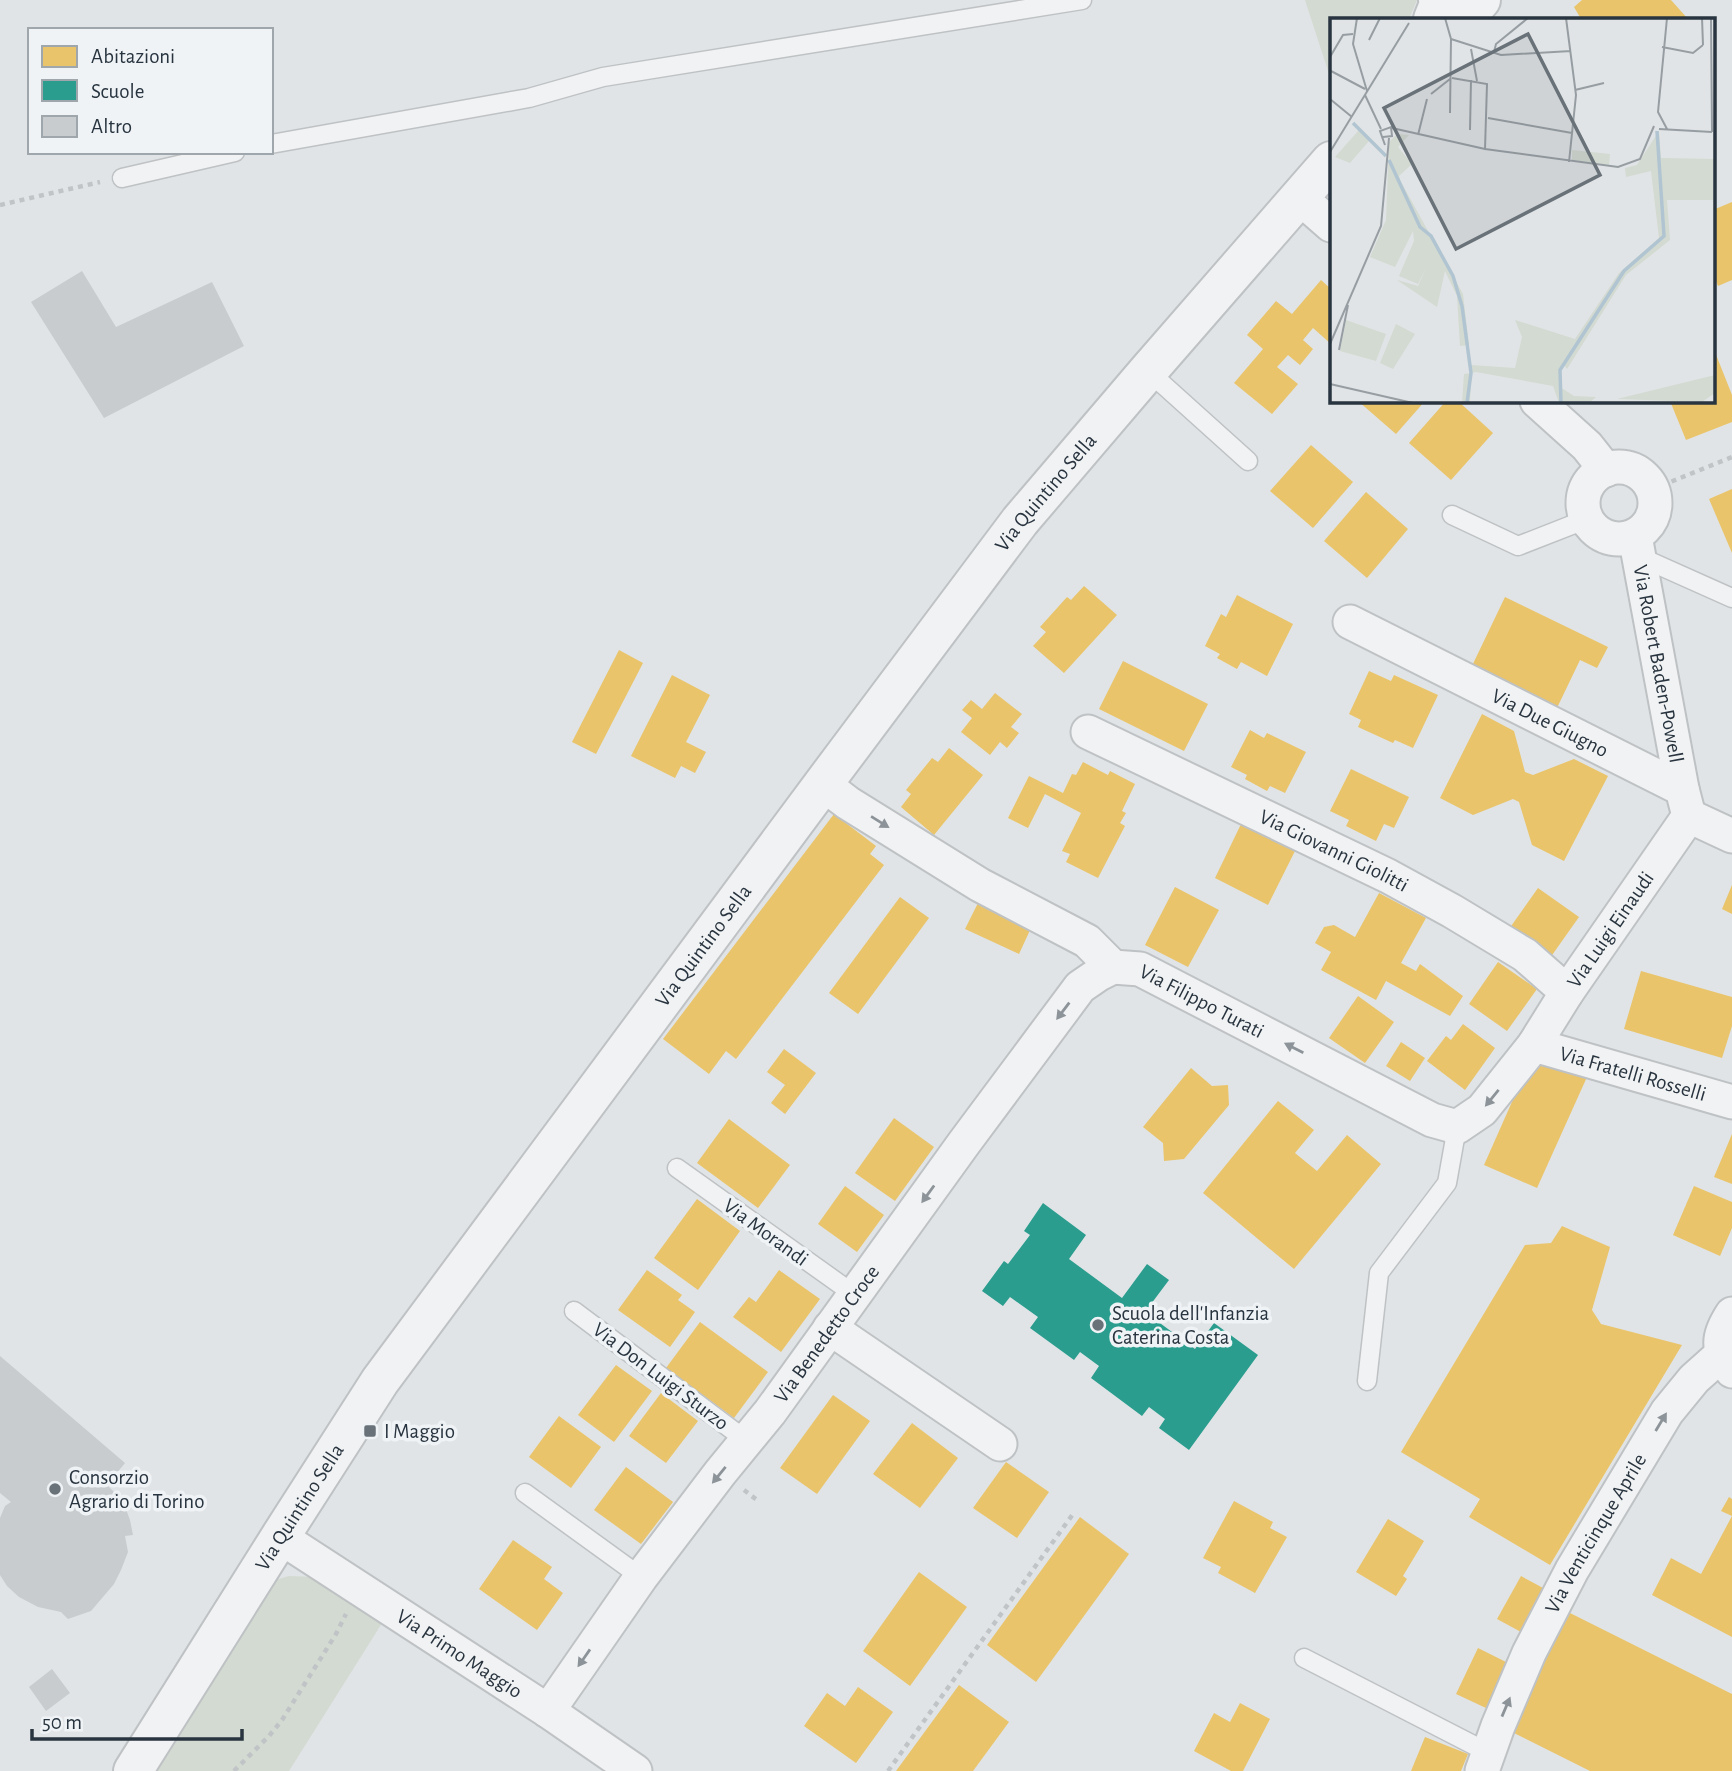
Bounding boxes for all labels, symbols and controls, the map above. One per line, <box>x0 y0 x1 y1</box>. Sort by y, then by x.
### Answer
inset map <box>1330 18 1714 402</box>
legend <box>28 28 273 154</box>
text: Abitazioni <box>91 46 175 67</box>
text: Scuole <box>91 81 144 102</box>
text: Altro <box>91 116 132 137</box>
street label: Via Quintino Sella <box>991 430 1101 555</box>
street label: Via Robert Baden-Powell <box>1630 563 1687 765</box>
street label: Via Due Giugno <box>1488 685 1611 761</box>
street label: Via Giovanni Giolitti <box>1256 806 1412 896</box>
one-way arrow <box>870 816 889 829</box>
street label: Via Luigi Einaudi <box>1563 868 1658 992</box>
street label: Via Quintino Sella <box>652 881 756 1011</box>
street label: Via Filippo Turati <box>1136 961 1267 1042</box>
one-way arrow <box>1056 1002 1070 1020</box>
one-way arrow <box>1284 1043 1304 1054</box>
street label: Via Fratelli Rosselli <box>1557 1043 1709 1105</box>
one-way arrow <box>1485 1089 1499 1107</box>
one-way arrow <box>921 1185 935 1203</box>
street label: Via Morandi <box>719 1195 812 1270</box>
street label: Via Benedetto Croce <box>770 1261 883 1407</box>
place label: Scuola dell'Infanzia Caterina Costa <box>1112 1303 1270 1348</box>
marker: Scuola dell'Infanzia Caterina Costa <box>1090 1317 1106 1333</box>
street label: Via Don Luigi Sturzo <box>589 1319 732 1434</box>
one-way arrow <box>1655 1412 1668 1431</box>
place label: I Maggio <box>384 1421 455 1442</box>
marker: I Maggio <box>362 1423 378 1439</box>
street label: Via Quintino Sella <box>252 1440 348 1574</box>
street label: Via Venticinque Aprile <box>1541 1450 1650 1617</box>
one-way arrow <box>712 1465 727 1483</box>
place label: Consorzio Agrario di Torino <box>69 1467 205 1512</box>
marker: Consorzio Agrario di Torino <box>47 1481 63 1497</box>
street label: Via Primo Maggio <box>393 1606 526 1702</box>
one-way arrow <box>577 1649 591 1667</box>
one-way arrow <box>1500 1697 1512 1717</box>
scale bar <box>32 1698 242 1742</box>
text: 50 m <box>42 1712 82 1733</box>

